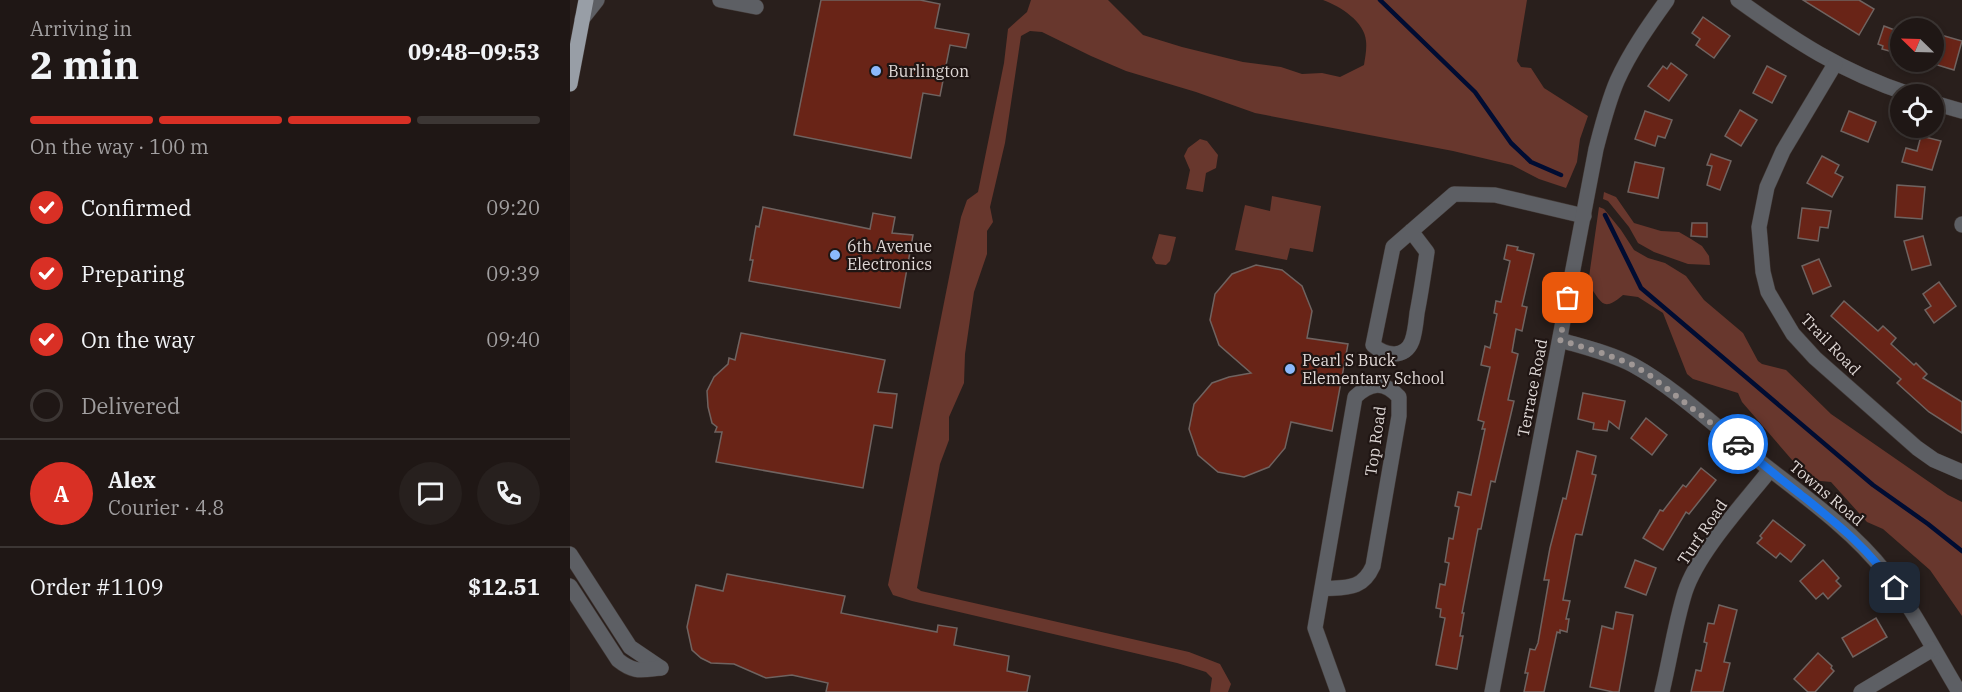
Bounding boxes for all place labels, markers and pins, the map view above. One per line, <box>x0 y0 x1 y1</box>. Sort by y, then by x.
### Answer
place label: Burlington <box>888 61 969 81</box>
marker: Burlington <box>869 64 883 78</box>
place label: 6th Avenue Electronics <box>847 236 932 274</box>
marker: 6th Avenue Electronics <box>828 248 842 262</box>
pin <box>1542 272 1593 323</box>
place label: Pearl S Buck Elementary School <box>1302 350 1445 388</box>
marker: Pearl S Buck Elementary School <box>1283 362 1297 376</box>
pin <box>1869 562 1920 613</box>

